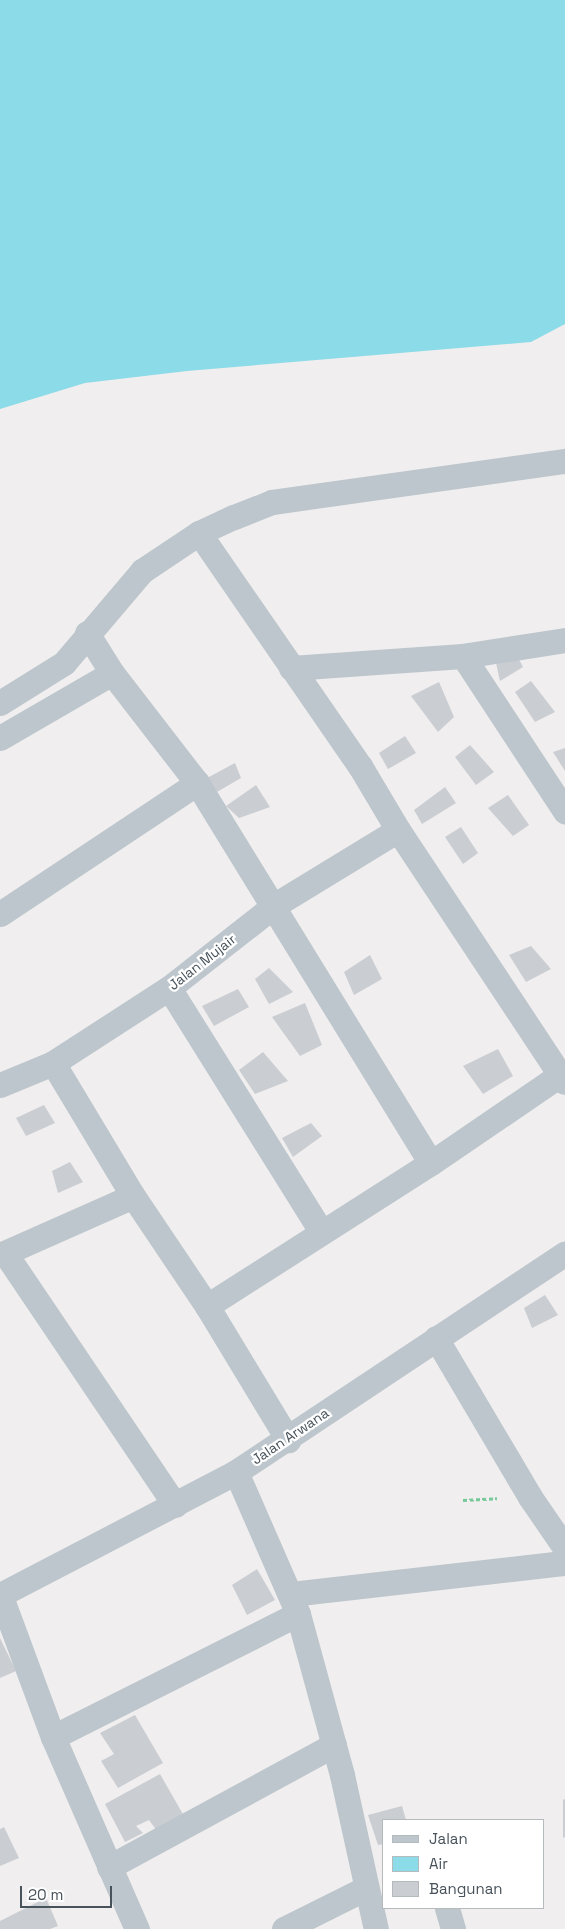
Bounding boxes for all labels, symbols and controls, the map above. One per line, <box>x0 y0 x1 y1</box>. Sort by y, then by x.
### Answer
street label: Jalan Mujair <box>165 931 239 993</box>
street label: Jalan Arwana <box>248 1404 332 1468</box>
legend <box>382 1819 545 1909</box>
text: Jalan <box>429 1829 468 1848</box>
text: Air <box>429 1854 448 1873</box>
scale bar <box>22 1876 115 1908</box>
text: Bangunan <box>429 1879 503 1898</box>
text: 20 m <box>28 1885 63 1904</box>

